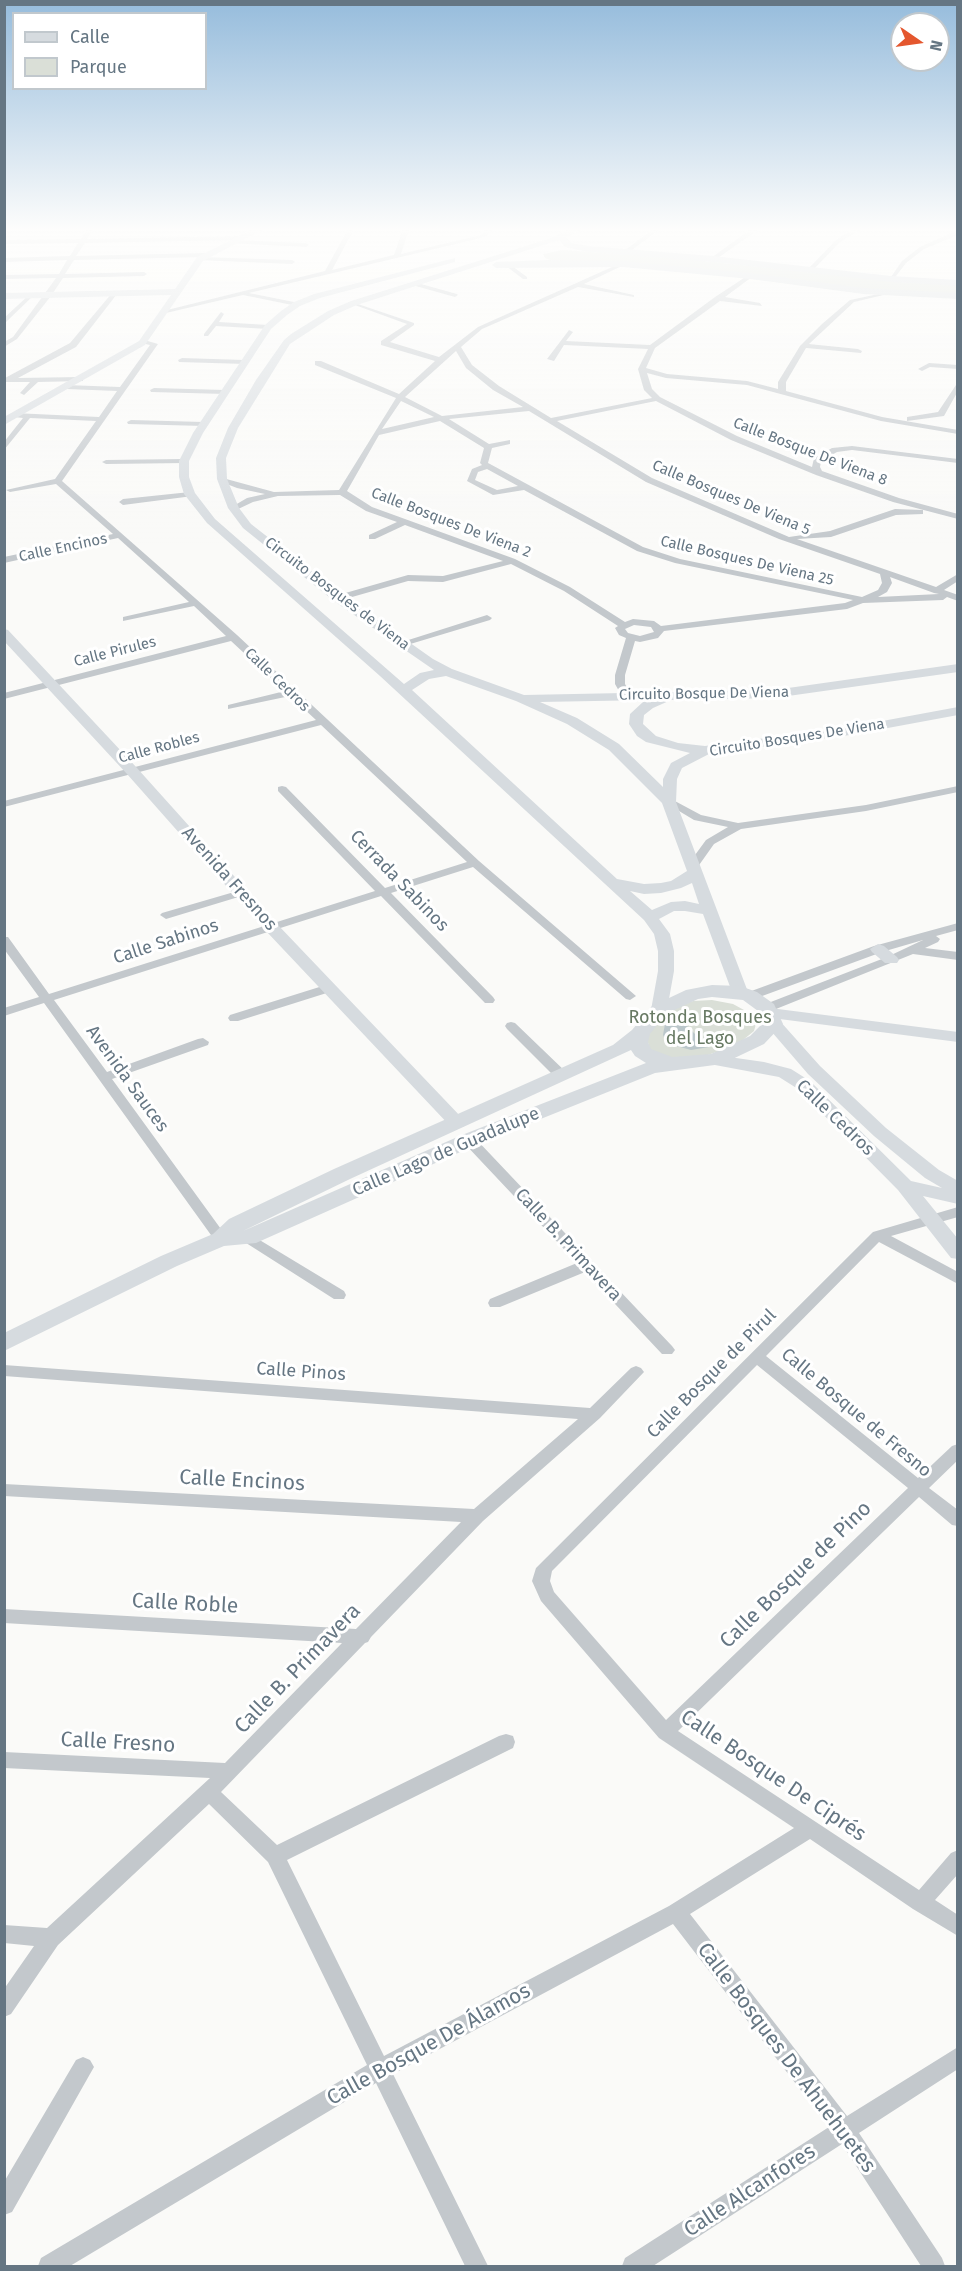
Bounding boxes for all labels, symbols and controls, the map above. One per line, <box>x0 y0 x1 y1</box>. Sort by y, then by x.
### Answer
legend <box>12 12 207 90</box>
north arrow <box>890 12 950 72</box>
text: Calle <box>70 26 110 48</box>
text: N <box>926 38 947 53</box>
text: Parque <box>70 56 127 78</box>
street label: Calle Bosque De Viena 8 <box>730 414 890 490</box>
street label: Calle Bosques De Viena 5 <box>649 457 813 539</box>
street label: Calle Bosques De Viena 2 <box>369 484 533 562</box>
street label: Calle Encinos <box>17 530 109 566</box>
street label: Calle Bosques De Viena 25 <box>659 532 835 590</box>
street label: Circuito Bosques de Viena <box>261 534 413 654</box>
street label: Calle Pirules <box>72 633 158 671</box>
street label: Calle Cedros <box>241 645 313 715</box>
street label: Circuito Bosque De Viena <box>619 684 789 704</box>
street label: Circuito Bosques De Viena <box>708 715 886 761</box>
street label: Calle Robles <box>117 729 201 767</box>
street label: Avenida Fresnos <box>177 823 281 935</box>
street label: Cerrada Sabinos <box>345 826 453 936</box>
street label: Calle Sabinos <box>111 915 221 969</box>
park label: Rotonda Bosques del Lago <box>628 1007 772 1050</box>
street label: Avenida Sauces <box>81 1022 173 1136</box>
street label: Calle Cedros <box>791 1075 879 1161</box>
street label: Calle Lago de Guadalupe <box>349 1103 543 1201</box>
street label: Calle B. Primavera <box>510 1184 626 1306</box>
street label: Calle Bosque de Pirul <box>643 1305 781 1443</box>
street label: Calle Bosque de Fresno <box>776 1344 936 1482</box>
street label: Calle Pinos <box>256 1358 346 1386</box>
street label: Calle Encinos <box>179 1465 305 1497</box>
street label: Calle Bosque de Pino <box>715 1496 877 1654</box>
street label: Calle Roble <box>131 1589 239 1619</box>
street label: Calle B. Primavera <box>230 1599 366 1739</box>
street label: Calle Bosque De Ciprés <box>676 1705 870 1847</box>
street label: Calle Fresno <box>60 1727 176 1759</box>
street label: Calle Bosques De Ahuehuetes <box>691 1938 881 2178</box>
street label: Calle Bosque De Álamos <box>323 1979 535 2111</box>
street label: Calle Alcanfores <box>680 2139 820 2243</box>

